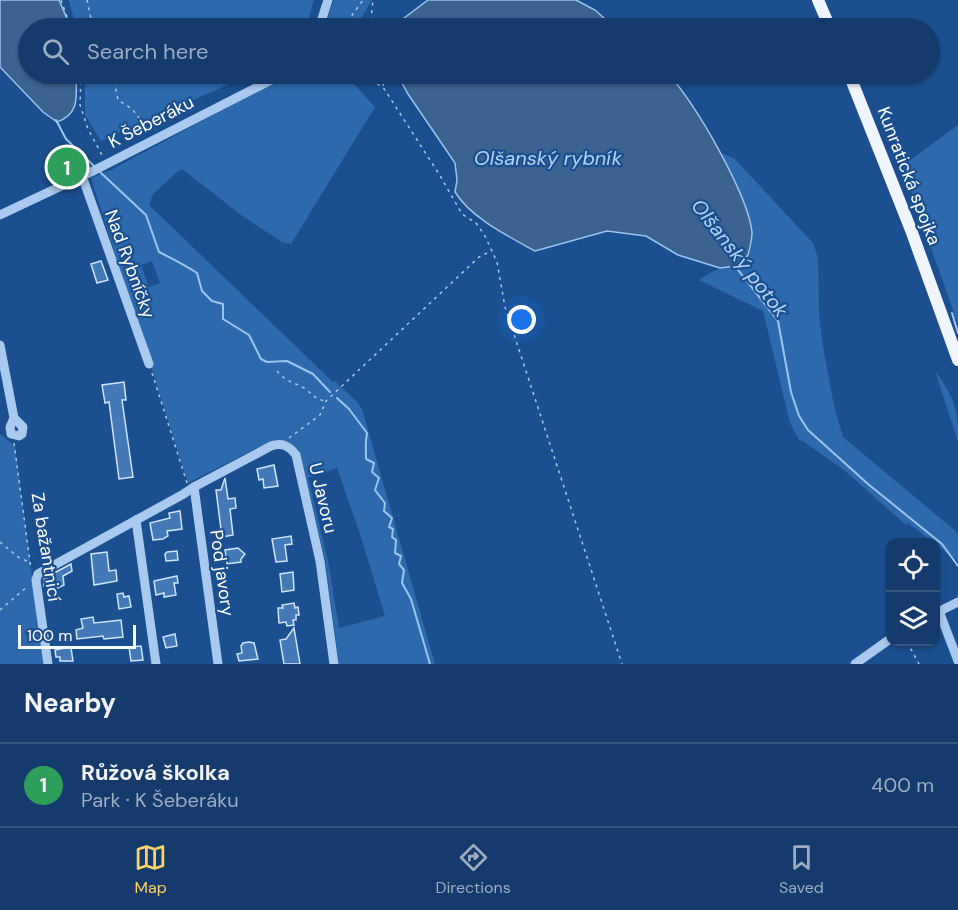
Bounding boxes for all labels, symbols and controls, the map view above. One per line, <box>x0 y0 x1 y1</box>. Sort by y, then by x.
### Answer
search box <box>18 18 940 84</box>
icon: search <box>39 35 72 68</box>
text: Search here <box>87 37 208 66</box>
street label: K Šeberáku <box>104 90 198 154</box>
street label: Kunratická spojka <box>872 103 946 249</box>
pin: 1 <box>48 144 86 190</box>
water label: Olšanský rybník <box>474 145 623 171</box>
water label: Olšanský potok <box>686 193 795 323</box>
street label: Nad Rybníčky <box>99 206 161 322</box>
your location <box>507 305 536 334</box>
street label: U Javoru <box>303 460 343 536</box>
street label: Za bažantnicí <box>26 491 66 603</box>
street label: Pod javory <box>204 528 240 618</box>
map controls <box>886 538 940 646</box>
button: locate <box>886 538 940 592</box>
button: layers <box>886 592 940 646</box>
scale bar <box>18 622 136 650</box>
text: 100 m <box>27 625 72 646</box>
text: Nearby <box>24 686 116 720</box>
text: Růžová školka <box>81 758 230 787</box>
text: 1 <box>40 772 47 798</box>
text: 400 m <box>871 772 934 798</box>
text: Park · K Šeberáku <box>81 787 239 813</box>
tab: Map <box>134 841 167 898</box>
tab: Directions <box>435 841 511 898</box>
tab: Saved <box>779 841 824 898</box>

